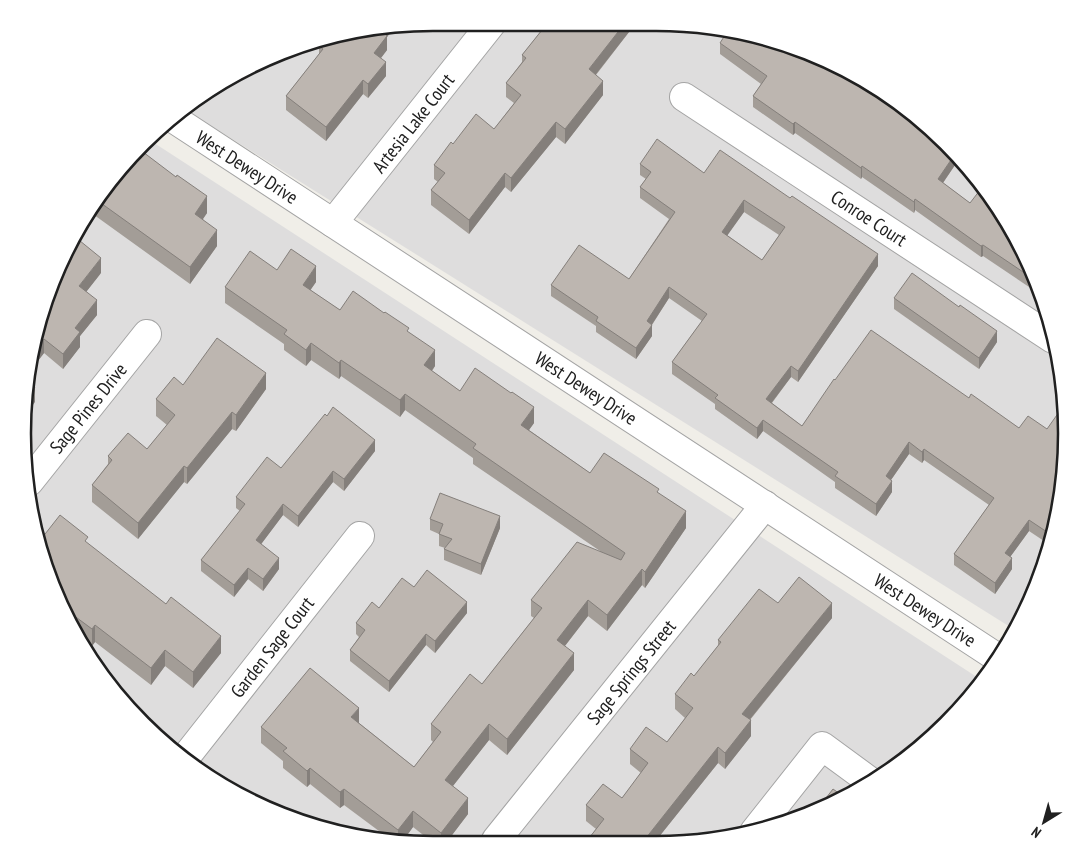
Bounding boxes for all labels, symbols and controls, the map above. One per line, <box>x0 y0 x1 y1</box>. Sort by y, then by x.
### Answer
street label: Artesia Lake Court <box>367 68 460 177</box>
street label: West Dewey Drive <box>191 125 303 209</box>
street label: Conroe Court <box>827 185 912 252</box>
street label: West Dewey Drive <box>530 346 642 430</box>
street label: Sage Pines Drive <box>44 358 132 458</box>
street label: West Dewey Drive <box>869 568 981 652</box>
street label: Garden Sage Court <box>225 591 319 702</box>
street label: Sage Springs Street <box>581 614 681 729</box>
north arrow <box>1019 797 1069 847</box>
text: N <box>1028 823 1045 842</box>

